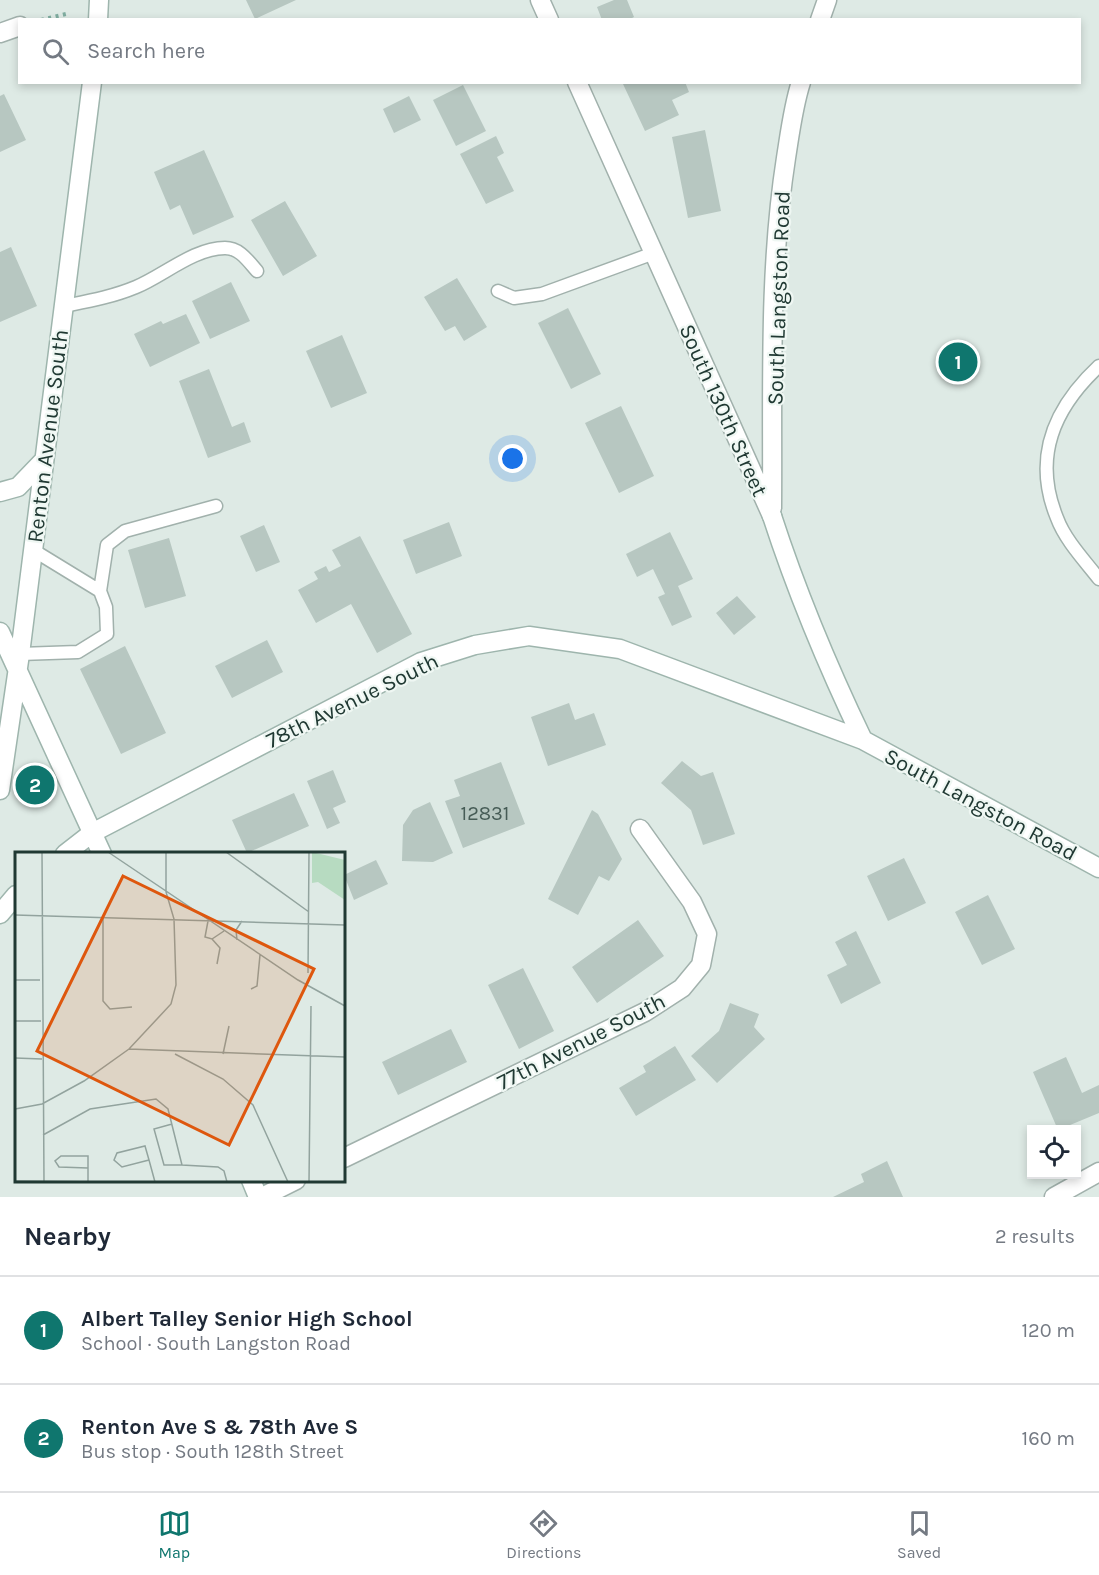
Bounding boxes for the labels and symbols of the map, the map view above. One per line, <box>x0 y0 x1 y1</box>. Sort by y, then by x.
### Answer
street label: South Langston Road <box>762 190 796 406</box>
street label: South 130th Street <box>673 320 773 501</box>
street label: Renton Avenue South <box>22 328 74 544</box>
pin: 1 <box>938 340 978 385</box>
your location <box>498 444 527 473</box>
street label: 78th Avenue South <box>262 648 443 754</box>
street label: South Langston Road <box>880 743 1081 867</box>
pin: 2 <box>15 762 54 808</box>
house number: 12831 <box>461 802 509 825</box>
inset map <box>15 852 345 1182</box>
street label: 77th Avenue South <box>493 988 670 1096</box>

